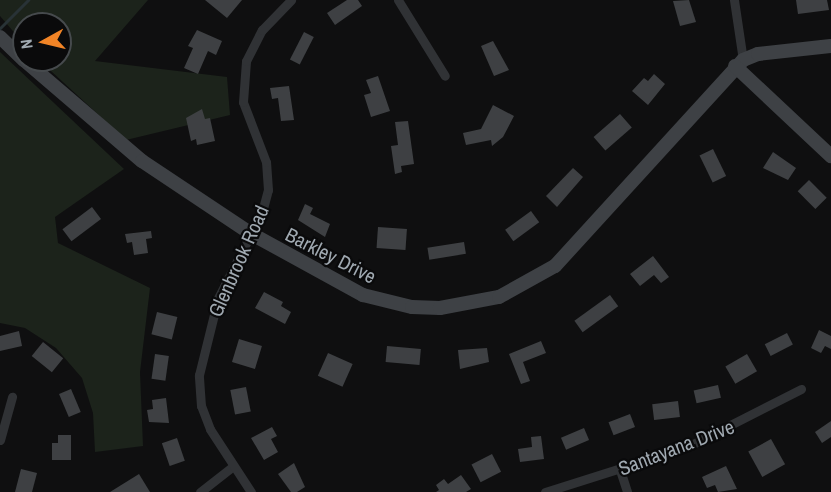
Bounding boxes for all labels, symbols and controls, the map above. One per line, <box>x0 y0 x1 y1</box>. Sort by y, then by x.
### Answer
north arrow <box>12 12 72 72</box>
text: N <box>15 38 38 50</box>
street label: Glenbrook Road <box>203 202 273 320</box>
street label: Barkley Drive <box>282 222 380 288</box>
street label: Santayana Drive <box>615 414 737 480</box>

